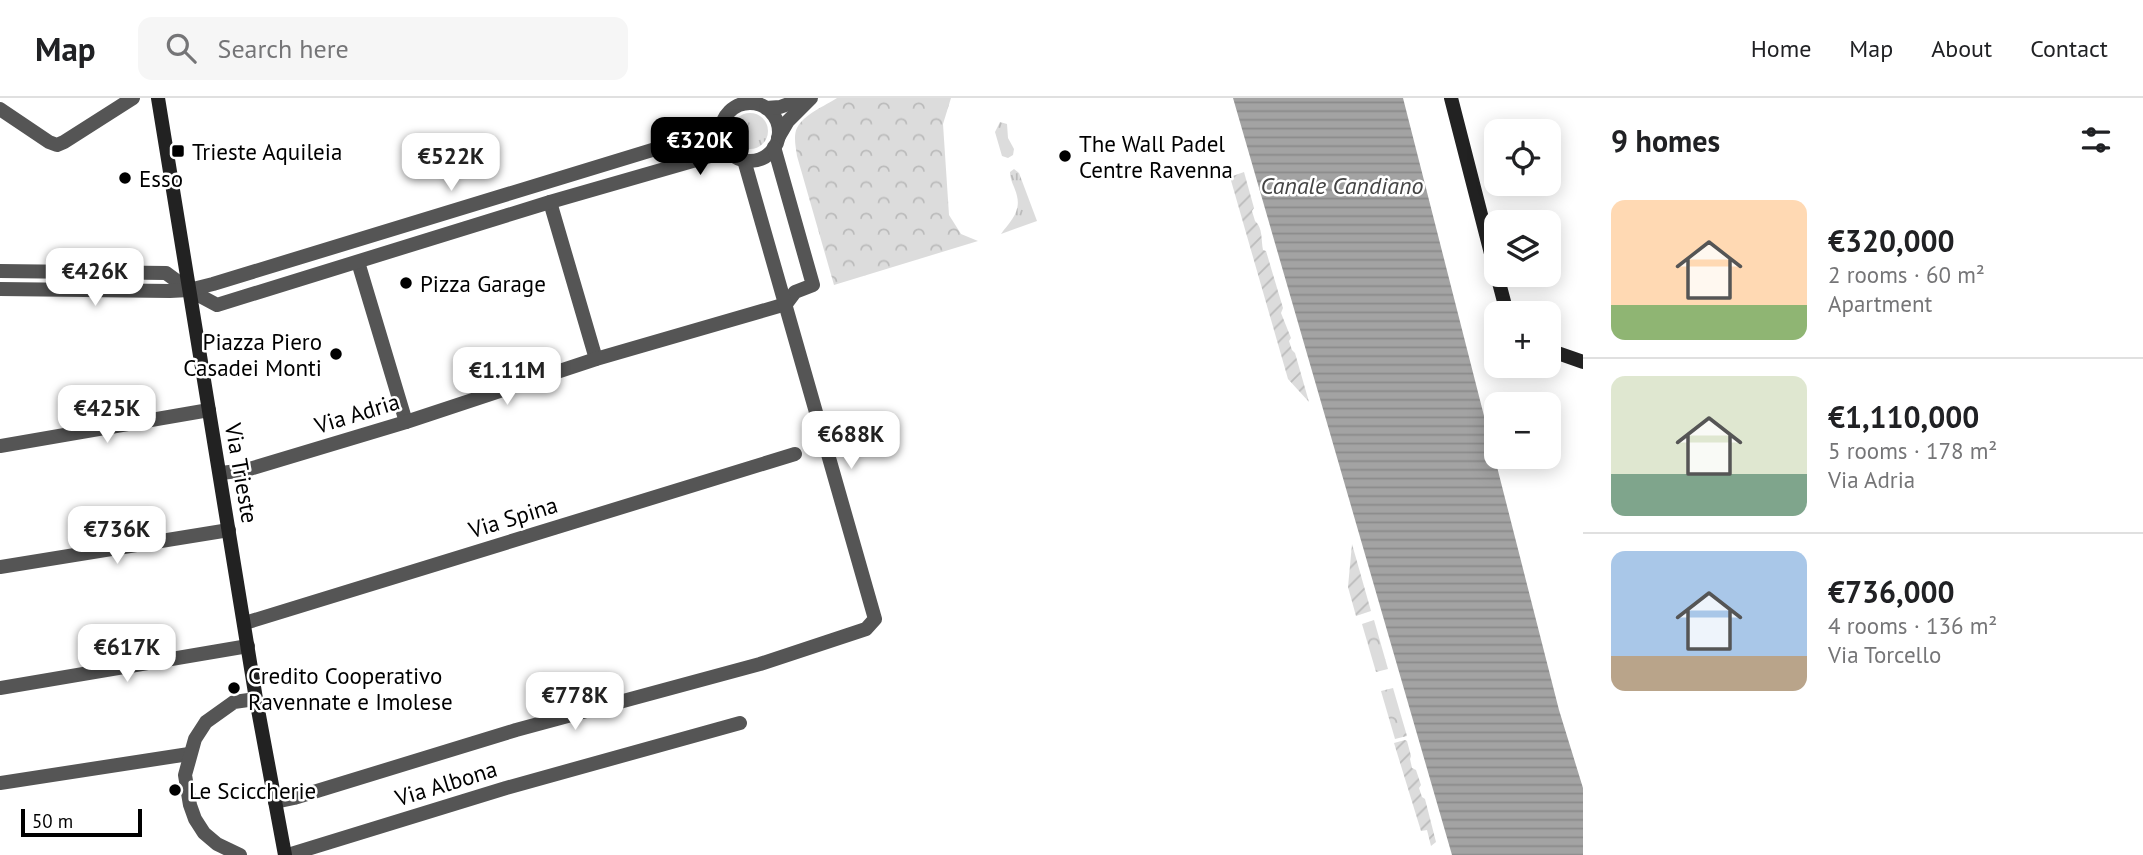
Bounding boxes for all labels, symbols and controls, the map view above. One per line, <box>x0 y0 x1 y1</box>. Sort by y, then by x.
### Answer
search box <box>138 17 628 80</box>
text: Map <box>35 27 96 70</box>
icon: search <box>162 29 200 67</box>
text: Search here <box>218 32 349 65</box>
text: Home <box>1751 33 1811 64</box>
text: Map <box>1849 33 1893 64</box>
text: About <box>1931 33 1992 64</box>
text: Contact <box>2030 33 2108 64</box>
pin: €320K <box>651 118 749 177</box>
map controls <box>1484 119 1561 469</box>
button: locate <box>1484 119 1561 196</box>
text: 9 homes <box>1611 121 1720 160</box>
icon: filters <box>2077 121 2115 159</box>
text: €320K <box>667 125 733 154</box>
place label: The Wall Padel Centre Ravenna <box>1079 129 1233 184</box>
pin: €522K <box>402 134 500 193</box>
place label: Trieste Aquileia <box>192 137 342 166</box>
text: €522K <box>418 141 484 170</box>
marker: Trieste Aquileia <box>170 143 186 159</box>
marker: The Wall Padel Centre Ravenna <box>1057 148 1073 164</box>
place label: Esso <box>139 164 183 193</box>
marker: Esso <box>117 170 133 186</box>
water label: Canale Candiano <box>1261 170 1424 201</box>
button: layers <box>1484 210 1561 287</box>
text: €320,000 <box>1828 221 1955 260</box>
icon: home <box>1667 228 1751 312</box>
pin: €426K <box>46 248 144 308</box>
text: €426K <box>62 256 128 285</box>
text: 2 rooms · 60 m² <box>1828 260 1985 289</box>
place label: Pizza Garage <box>420 269 546 298</box>
marker: Pizza Garage <box>398 275 414 291</box>
text: Apartment <box>1828 289 1932 318</box>
button: + <box>1484 301 1561 378</box>
place label: Piazza Piero Casadei Monti <box>183 327 322 382</box>
marker: Piazza Piero Casadei Monti <box>328 346 344 362</box>
pin: €1.11M <box>450 348 564 407</box>
text: €1.11M <box>469 355 545 384</box>
pin: €425K <box>58 386 156 445</box>
street label: Via Adria <box>310 386 403 440</box>
button: − <box>1484 392 1561 469</box>
text: €425K <box>74 393 140 422</box>
text: €1,110,000 <box>1828 397 1979 436</box>
icon: home <box>1667 404 1751 488</box>
pin: €688K <box>802 412 900 471</box>
text: €688K <box>818 419 884 448</box>
street label: Via Trieste <box>219 420 265 525</box>
text: 5 rooms · 178 m² <box>1828 436 1997 465</box>
text: Via Adria <box>1828 465 1915 494</box>
street label: Via Spina <box>464 490 561 545</box>
pin: €736K <box>68 506 166 566</box>
text: €736K <box>84 514 150 543</box>
text: €736,000 <box>1828 572 1955 611</box>
icon: home <box>1667 579 1751 663</box>
text: 4 rooms · 136 m² <box>1828 611 1997 640</box>
pin: €617K <box>78 624 176 684</box>
text: €617K <box>94 632 160 661</box>
text: Via Torcello <box>1828 640 1941 669</box>
place label: Credito Cooperativo Ravennate e Imolese <box>248 661 453 716</box>
pin: €778K <box>526 672 624 732</box>
marker: Credito Cooperativo Ravennate e Imolese <box>226 680 242 696</box>
text: €778K <box>542 680 608 709</box>
street label: Via Albona <box>391 754 500 813</box>
place label: Le Sciccherie <box>189 776 316 805</box>
marker: Le Sciccherie <box>167 782 183 798</box>
scale bar <box>21 806 142 838</box>
text: 50 m <box>32 809 73 833</box>

